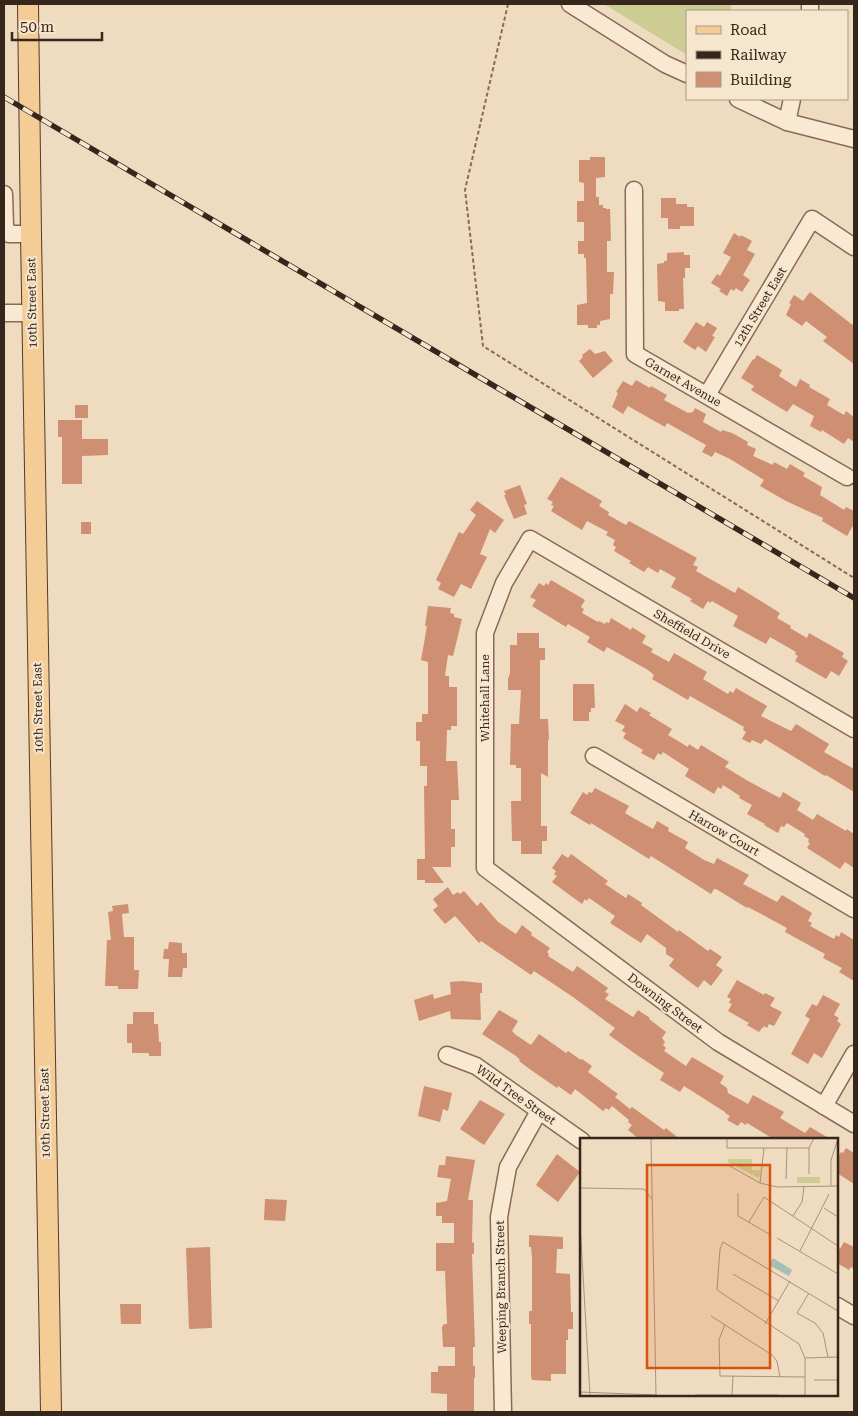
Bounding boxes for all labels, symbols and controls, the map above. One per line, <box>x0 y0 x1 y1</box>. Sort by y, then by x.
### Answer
scale bar <box>12 10 102 42</box>
legend <box>686 10 848 100</box>
text: 50 m <box>20 18 55 36</box>
text: Road <box>730 21 767 39</box>
text: Railway <box>730 46 787 64</box>
text: Building <box>730 71 792 89</box>
street label: 10th Street East <box>24 257 40 348</box>
street label: 12th Street East <box>731 264 790 349</box>
street label: Garnet Avenue <box>642 354 724 410</box>
street label: Sheffield Drive <box>651 606 733 662</box>
street label: Whitehall Lane <box>478 654 492 742</box>
street label: 10th Street East <box>30 662 46 753</box>
street label: Harrow Court <box>686 807 762 859</box>
street label: Downing Street <box>625 970 706 1036</box>
street label: Wild Tree Street <box>474 1062 559 1128</box>
street label: 10th Street East <box>37 1067 53 1158</box>
inset map <box>580 1138 838 1396</box>
street label: Weeping Branch Street <box>493 1220 509 1354</box>

